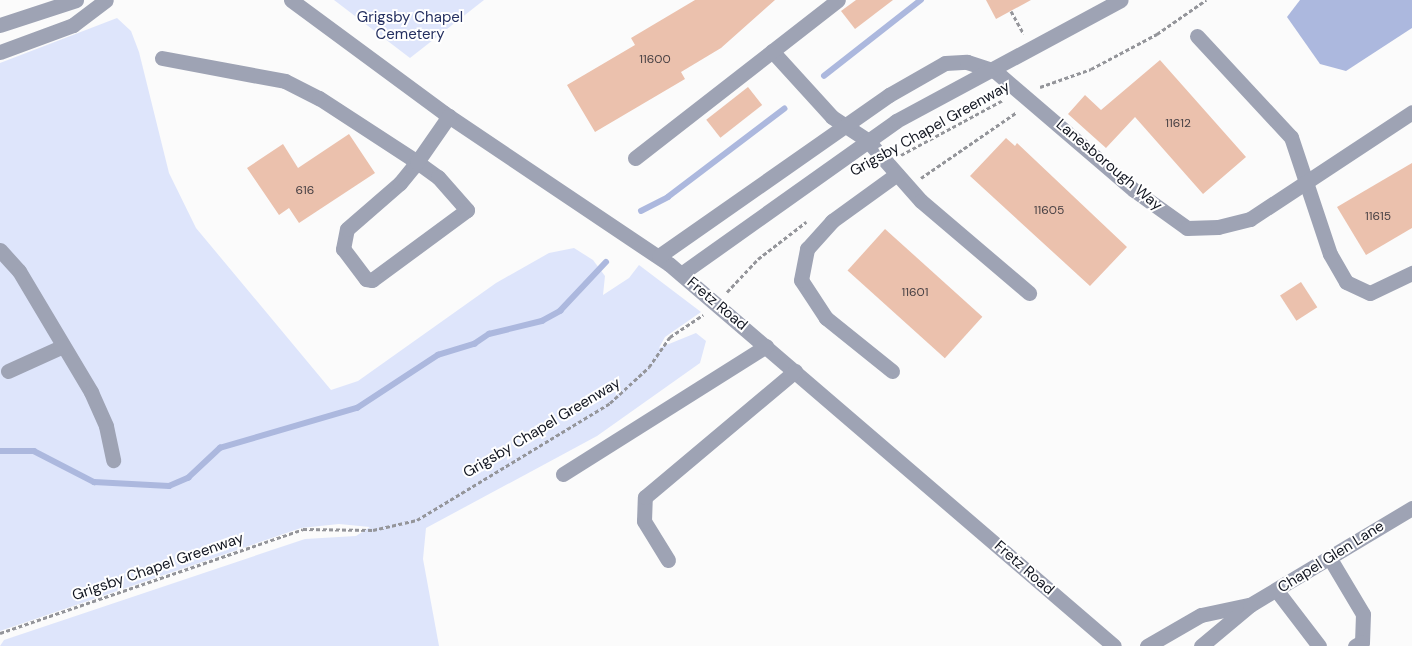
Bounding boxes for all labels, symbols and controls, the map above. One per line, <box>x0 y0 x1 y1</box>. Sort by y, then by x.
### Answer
park label: Grigsby Chapel Cemetery <box>357 8 463 43</box>
house number: 11600 <box>639 53 671 67</box>
street label: Grigsby Chapel Greenway <box>847 77 1013 181</box>
street label: Lanesborough Way <box>1052 115 1166 215</box>
house number: 11612 <box>1165 117 1191 131</box>
house number: 616 <box>296 184 314 198</box>
house number: 11605 <box>1034 204 1064 218</box>
house number: 11615 <box>1365 210 1391 224</box>
street label: Fretz Road <box>683 274 751 334</box>
house number: 11601 <box>902 286 928 300</box>
street label: Grigsby Chapel Greenway <box>460 374 624 482</box>
street label: Chapel Glen Lane <box>1275 517 1387 597</box>
street label: Grigsby Chapel Greenway <box>70 529 246 605</box>
street label: Fretz Road <box>990 537 1058 599</box>

